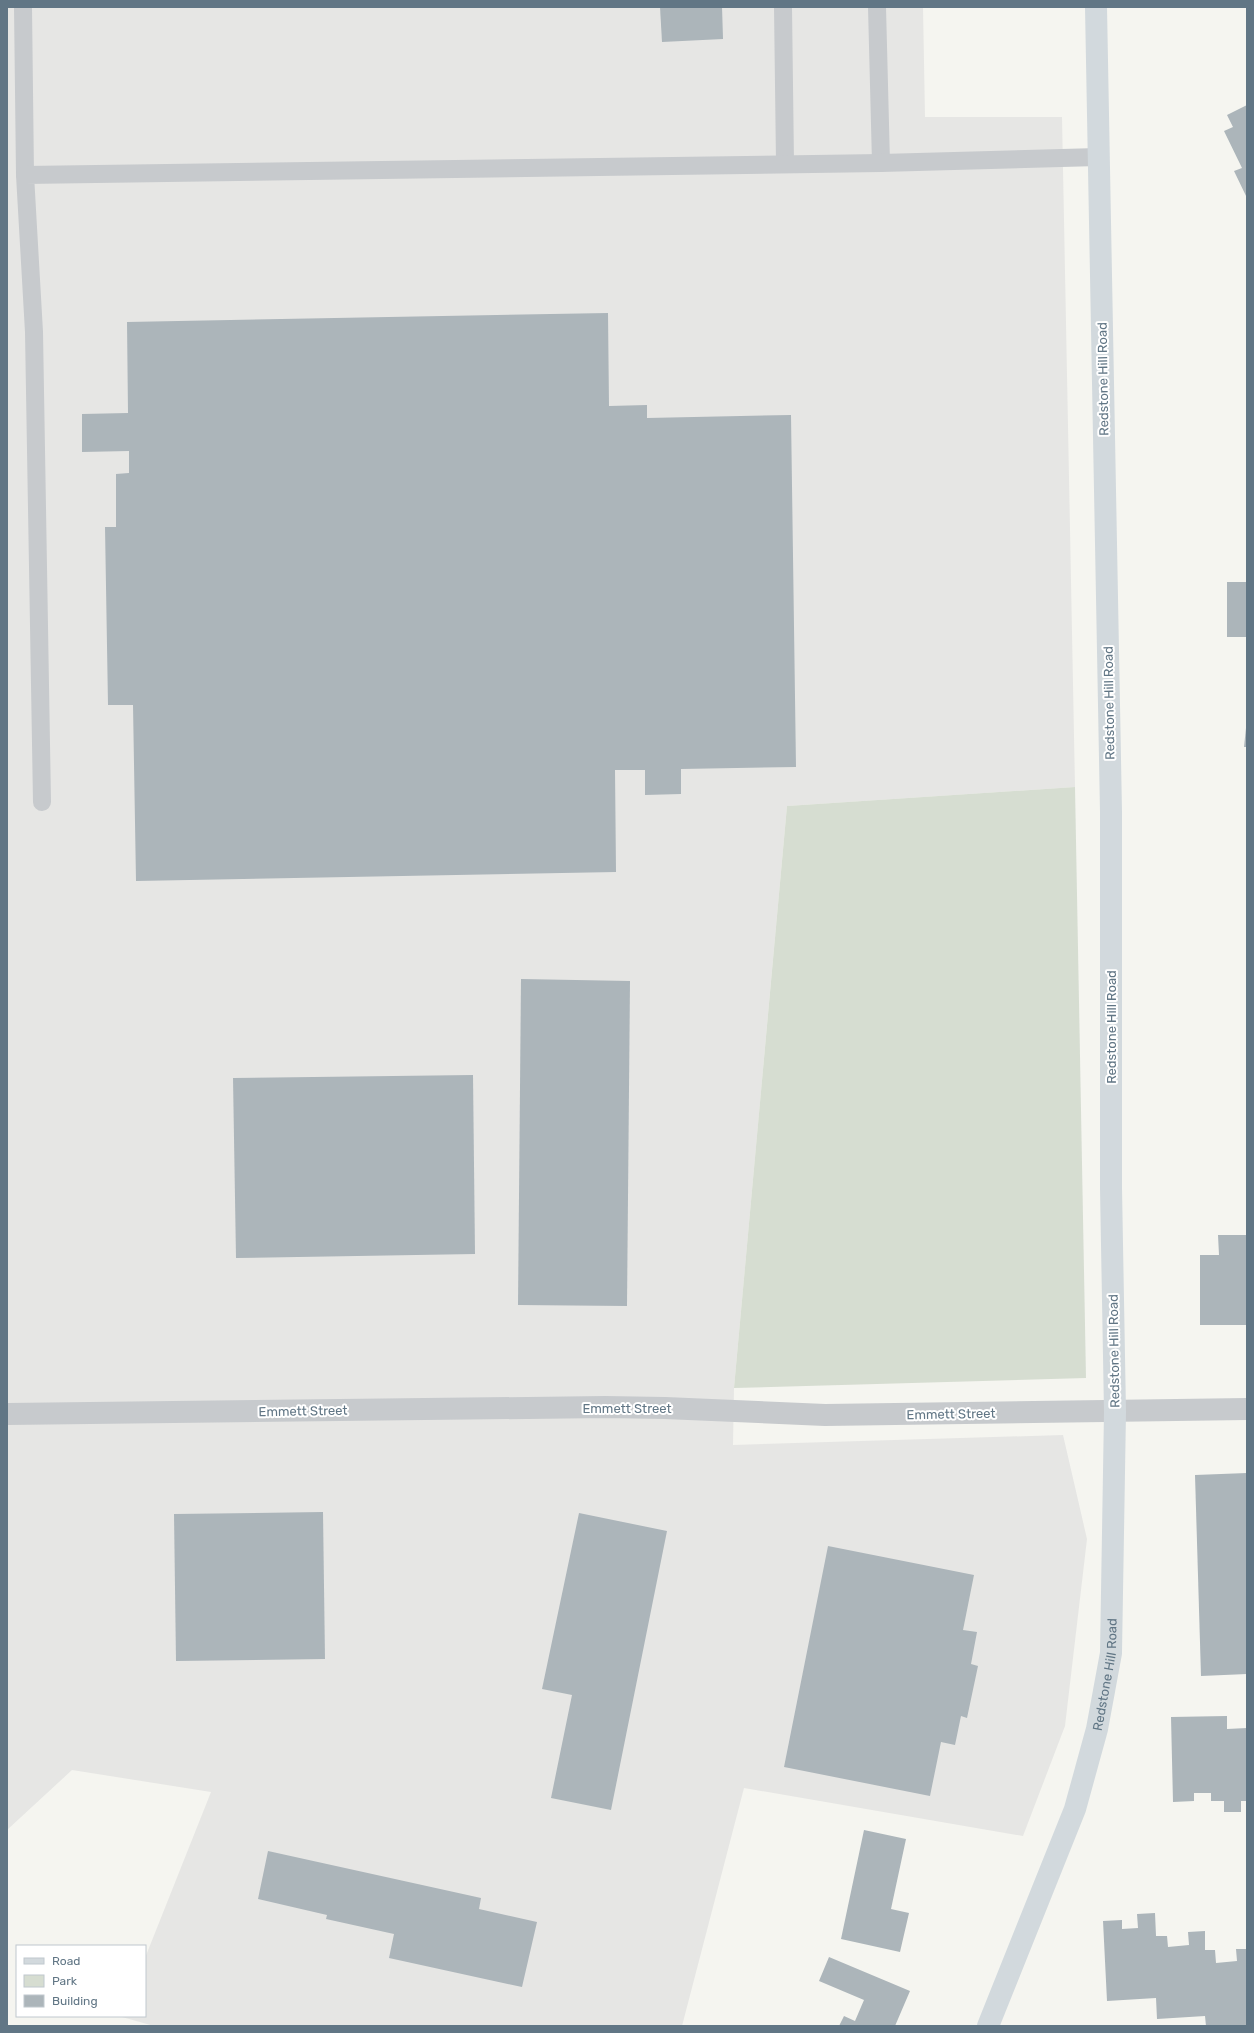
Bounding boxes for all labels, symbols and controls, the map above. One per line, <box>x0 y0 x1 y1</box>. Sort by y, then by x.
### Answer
street label: Redstone Hill Road <box>1095 322 1111 436</box>
street label: Redstone Hill Road <box>1101 646 1117 760</box>
street label: Redstone Hill Road <box>1104 970 1119 1084</box>
street label: Redstone Hill Road <box>1106 1294 1122 1408</box>
street label: Emmett Street <box>582 1401 672 1416</box>
street label: Emmett Street <box>258 1403 348 1419</box>
street label: Emmett Street <box>906 1406 996 1422</box>
street label: Redstone Hill Road <box>1089 1618 1119 1732</box>
legend <box>16 1945 146 2017</box>
text: Road <box>52 1954 80 1968</box>
text: Park <box>52 1974 78 1988</box>
text: Building <box>52 1994 98 2008</box>

